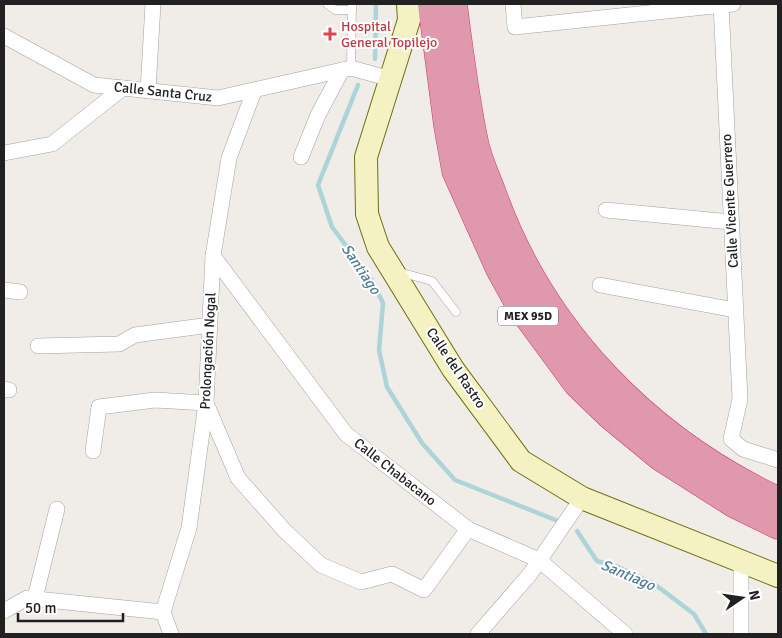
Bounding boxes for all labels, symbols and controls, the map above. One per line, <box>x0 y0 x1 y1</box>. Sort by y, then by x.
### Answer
place label: Hospital General Topilejo <box>341 18 437 51</box>
marker: Hospital General Topilejo <box>323 27 337 41</box>
street label: Calle Santa Cruz <box>113 78 213 106</box>
street label: Calle Vicente Guerrero <box>718 134 742 268</box>
water label: Santiago <box>338 240 385 299</box>
street label: Prolongación Nogal <box>196 292 220 410</box>
road number: MEX 95D <box>498 306 558 326</box>
street label: Calle del Rastro <box>423 324 489 412</box>
street label: Calle Chabacano <box>350 435 440 509</box>
water label: Santiago <box>598 556 659 595</box>
north arrow <box>717 573 767 623</box>
text: N <box>745 589 764 602</box>
scale bar <box>18 590 122 622</box>
text: 50 m <box>25 599 56 617</box>

